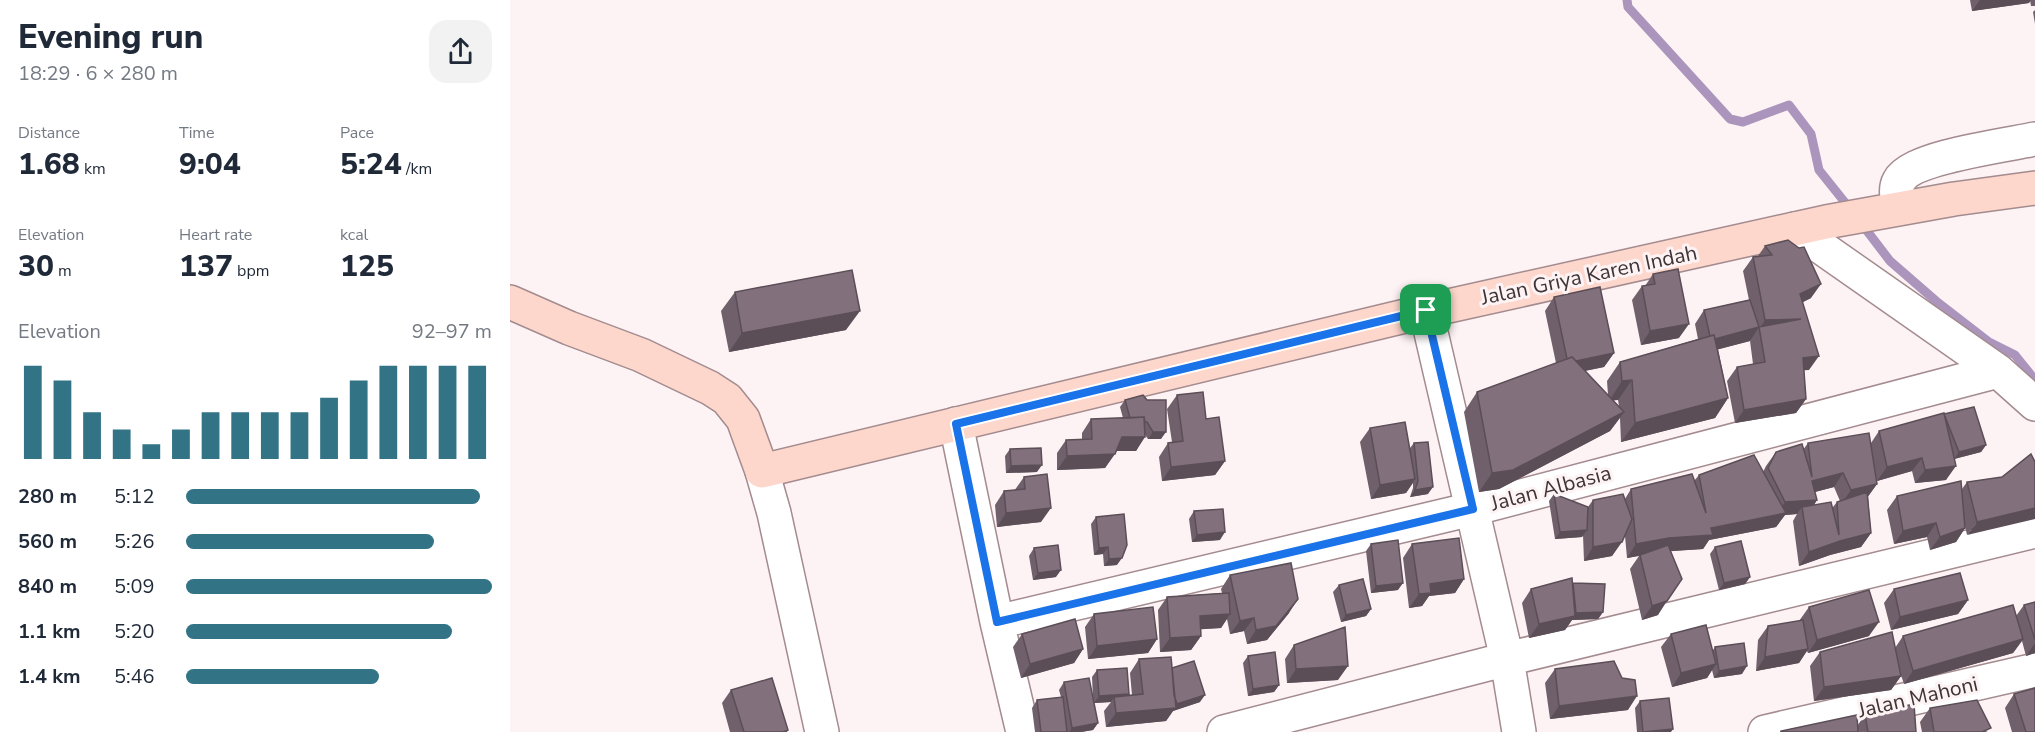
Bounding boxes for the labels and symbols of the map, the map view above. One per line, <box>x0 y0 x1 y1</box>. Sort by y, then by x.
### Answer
street label: Jalan Griya Karen Indah <box>1477 238 1700 312</box>
pin <box>1400 284 1451 335</box>
street label: Jalan Albasia <box>1487 458 1614 518</box>
street label: Jalan Mahoni <box>1854 670 1981 725</box>

